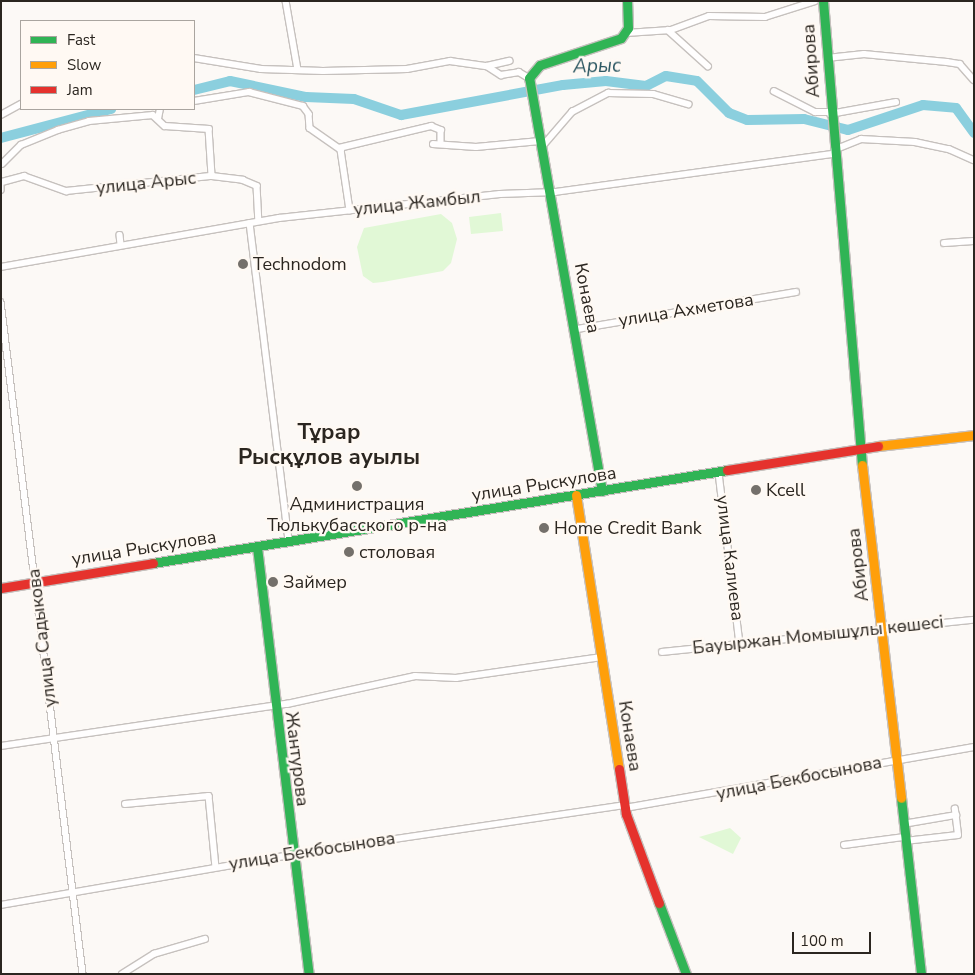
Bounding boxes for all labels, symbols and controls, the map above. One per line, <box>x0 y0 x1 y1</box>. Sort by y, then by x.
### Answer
legend <box>20 20 195 110</box>
street label: Абирова <box>798 23 824 99</box>
text: Fast <box>67 30 95 50</box>
text: Slow <box>67 55 101 75</box>
water label: Арыс <box>573 55 621 79</box>
text: Jam <box>67 80 93 100</box>
street label: улица Арыс <box>95 167 197 199</box>
street label: улица Жамбыл <box>352 186 482 220</box>
place label: Technodom <box>253 253 347 275</box>
marker: Technodom <box>237 258 249 270</box>
street label: Конаева <box>570 261 604 335</box>
street label: улица Ахметова <box>617 289 755 331</box>
district label: Тұрар Рысқұлов ауылы <box>238 419 420 471</box>
street label: улица Рыскулова <box>470 462 618 506</box>
place label: Kcell <box>766 479 805 501</box>
marker: Администрация Тюлькубасского р-на <box>351 480 363 492</box>
marker: Kcell <box>750 484 762 496</box>
place label: Администрация Тюлькубасского р-на <box>267 494 447 536</box>
street label: улица Калиева <box>712 494 748 622</box>
place label: Home Credit Bank <box>554 517 702 539</box>
marker: Home Credit Bank <box>538 522 550 534</box>
street label: улица Рыскулова <box>70 526 218 570</box>
street label: Абирова <box>843 527 873 603</box>
place label: столовая <box>359 541 435 563</box>
marker: столовая <box>343 546 355 558</box>
street label: улица Садыкова <box>23 567 61 709</box>
place label: Займер <box>283 571 347 593</box>
marker: Займер <box>267 576 279 588</box>
street label: Бауыржан Момышұлы көшесі <box>691 611 945 659</box>
street label: Конаева <box>614 699 646 773</box>
street label: Жантурова <box>280 710 314 808</box>
street label: улица Бекбосынова <box>714 751 884 805</box>
street label: улица Бекбосынова <box>227 827 397 875</box>
scale bar <box>795 922 874 954</box>
text: 100 m <box>800 931 844 951</box>

